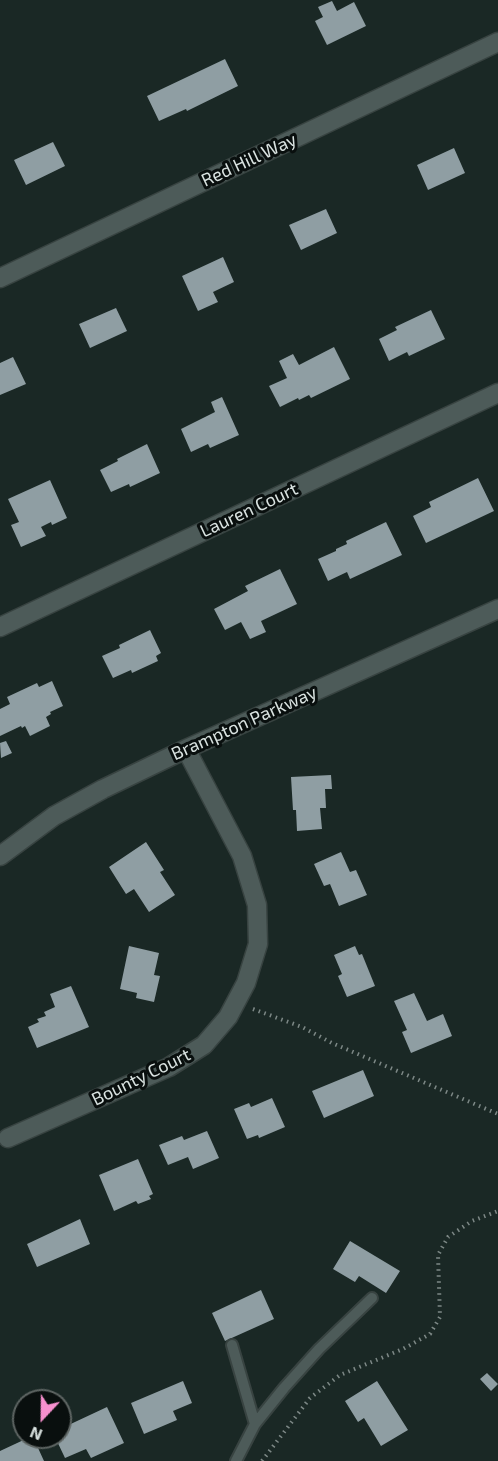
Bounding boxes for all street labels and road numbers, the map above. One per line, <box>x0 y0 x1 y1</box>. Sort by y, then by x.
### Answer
street label: Red Hill Way <box>198 129 300 191</box>
street label: Lauren Court <box>197 478 301 542</box>
street label: Brampton Parkway <box>168 681 320 765</box>
street label: Bounty Court <box>88 1044 194 1110</box>

